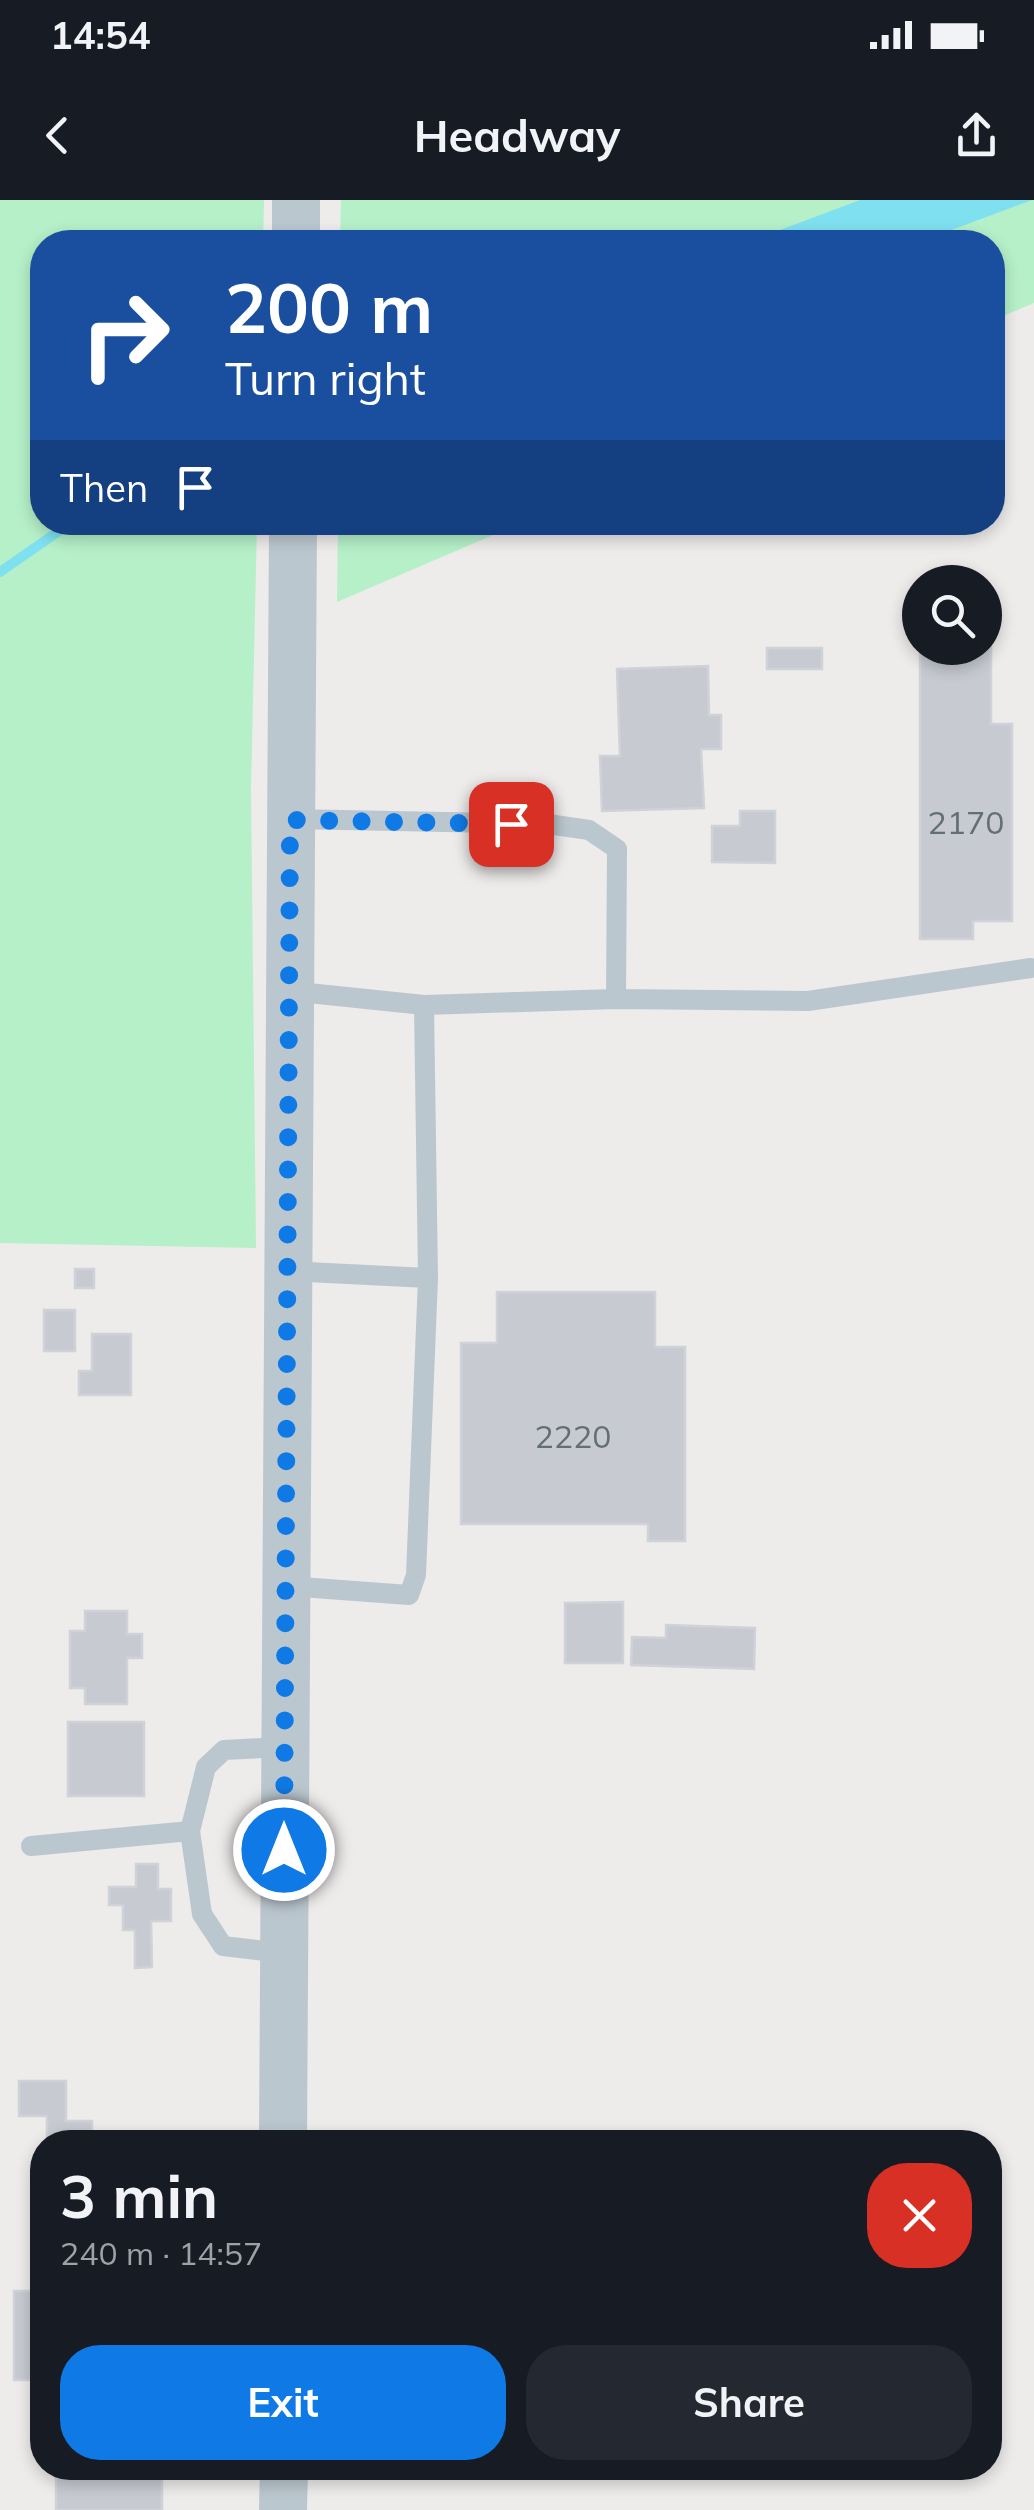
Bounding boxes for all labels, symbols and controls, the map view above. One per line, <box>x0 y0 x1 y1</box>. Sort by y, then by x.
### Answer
text: 14:54 <box>50 11 151 59</box>
text: Headway <box>414 107 620 163</box>
icon: back <box>30 108 85 163</box>
icon: share <box>949 108 1004 163</box>
text: 200 m <box>225 263 433 351</box>
icon: right <box>60 270 190 400</box>
text: Turn right <box>225 350 426 406</box>
icon: arrive <box>168 460 223 515</box>
text: Then <box>60 464 148 512</box>
map controls <box>902 565 1002 665</box>
button: search <box>902 565 1002 665</box>
pin <box>469 782 554 867</box>
icon: arrive <box>484 797 539 852</box>
house number: 2170 <box>928 802 1004 842</box>
house number: 2220 <box>535 1416 611 1456</box>
position arrow <box>232 1798 336 1902</box>
text: 3 min <box>60 2158 218 2233</box>
button: close <box>867 2163 972 2268</box>
text: 240 m · 14:57 <box>60 2233 262 2273</box>
button: Exit <box>60 2345 506 2460</box>
button: Share <box>526 2345 972 2460</box>

